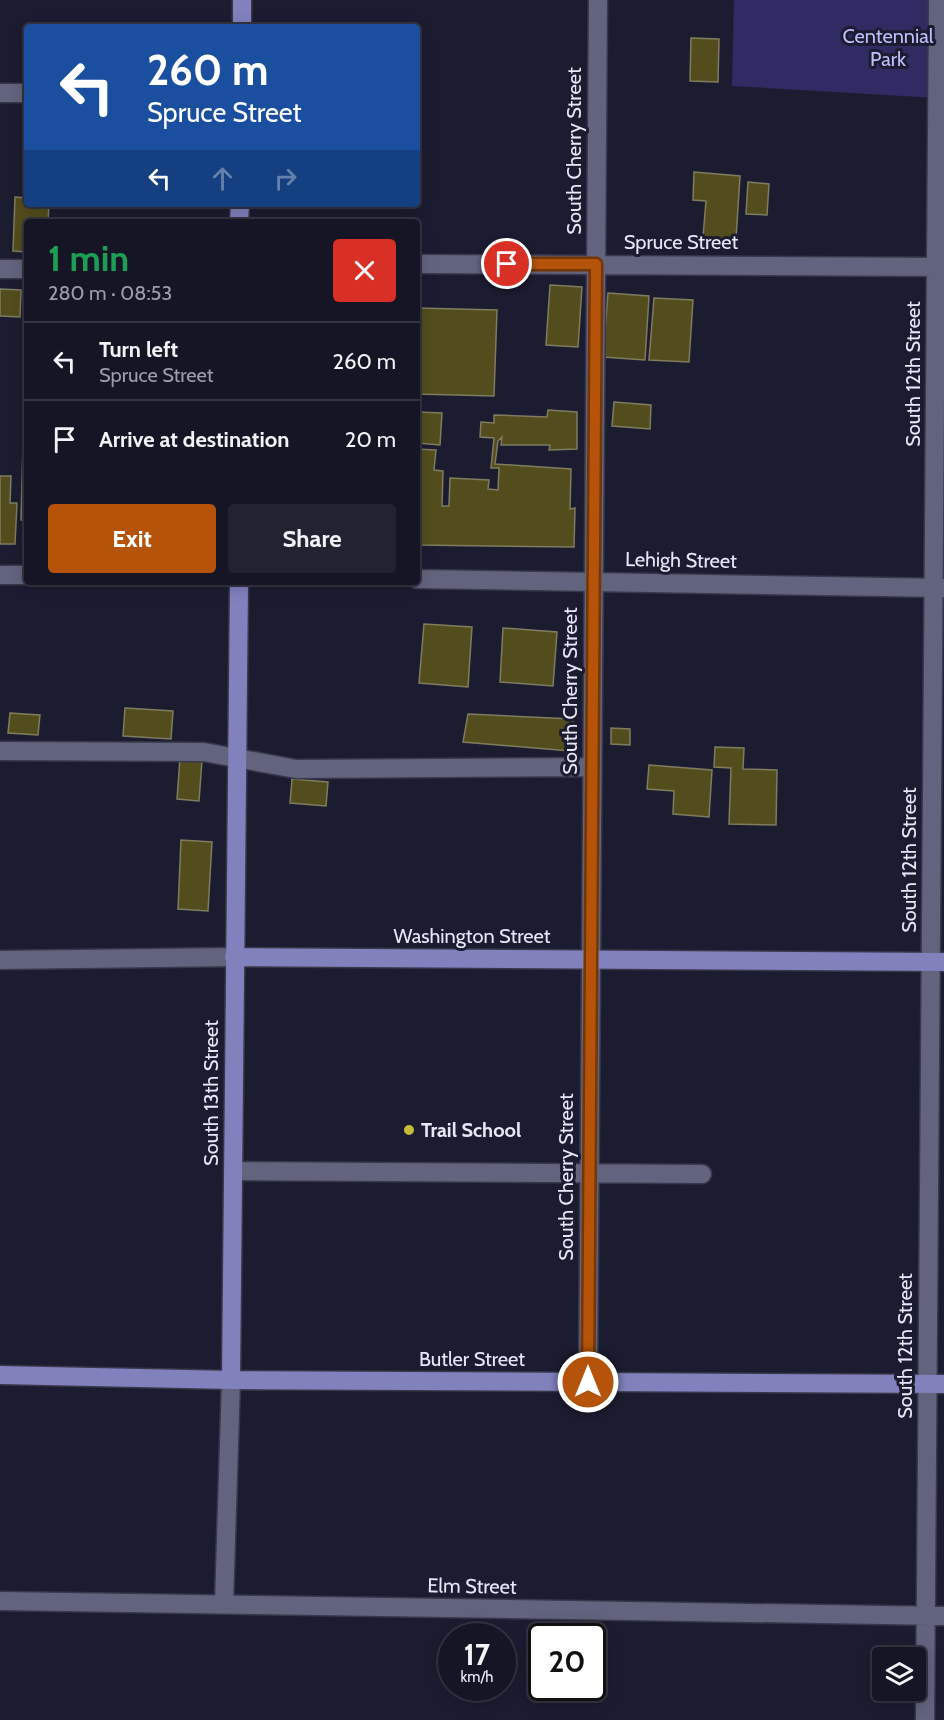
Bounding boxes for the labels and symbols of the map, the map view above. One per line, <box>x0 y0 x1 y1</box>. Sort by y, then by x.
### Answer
park label: Centennial Park <box>842 24 934 71</box>
street label: South Cherry Street <box>562 67 586 235</box>
street label: Spruce Street <box>624 230 739 254</box>
pin <box>481 238 532 289</box>
street label: South 12th Street <box>901 301 925 447</box>
street label: Lehigh Street <box>625 547 737 573</box>
street label: South Cherry Street <box>558 607 582 775</box>
street label: South 12th Street <box>897 787 921 933</box>
street label: Washington Street <box>394 924 551 948</box>
street label: South 13th Street <box>199 1020 223 1166</box>
street label: South Cherry Street <box>554 1093 578 1261</box>
place label: Trail School <box>421 1118 521 1142</box>
marker: Trail School <box>402 1123 416 1137</box>
street label: South 12th Street <box>893 1273 917 1419</box>
street label: Butler Street <box>419 1347 525 1371</box>
position arrow <box>556 1350 620 1414</box>
street label: Elm Street <box>427 1573 517 1599</box>
speed limit sign: 20 <box>528 1623 606 1701</box>

